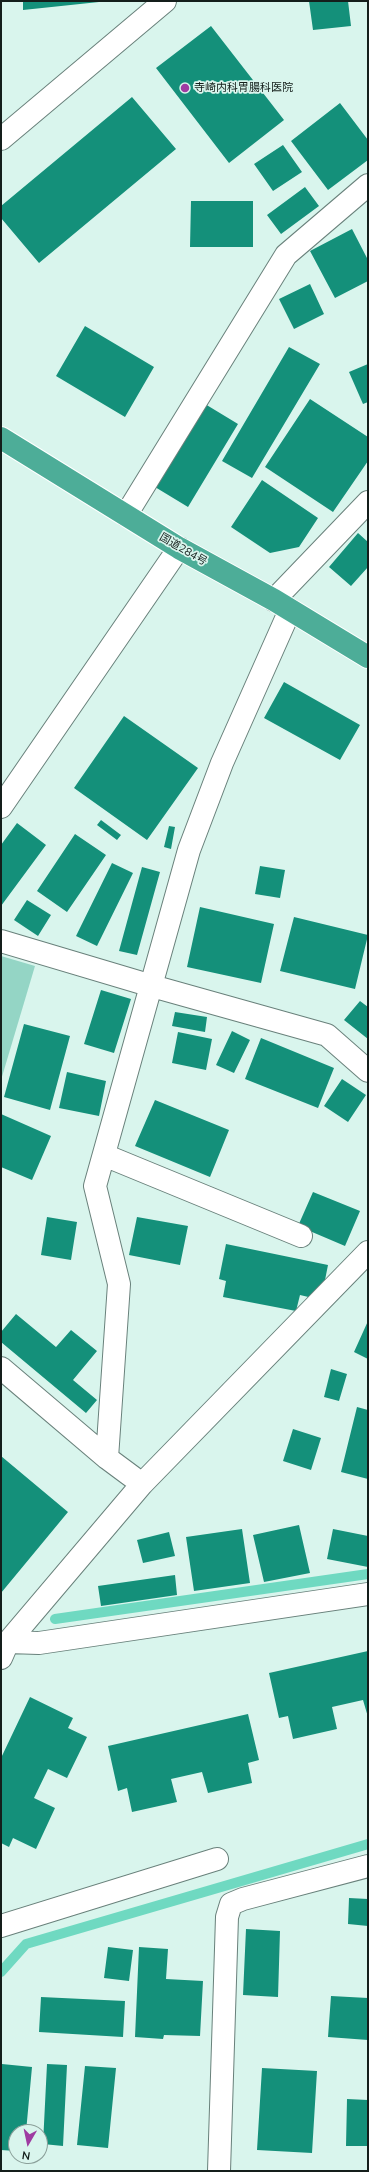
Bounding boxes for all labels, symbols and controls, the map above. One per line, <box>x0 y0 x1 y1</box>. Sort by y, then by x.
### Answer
place label: 寺崎内科胃腸科医院 <box>194 81 293 95</box>
marker: 寺崎内科胃腸科医院 <box>179 82 191 94</box>
street label: 国道284号 <box>157 531 209 569</box>
north arrow <box>8 2124 48 2164</box>
text: N <box>21 2147 31 2163</box>

